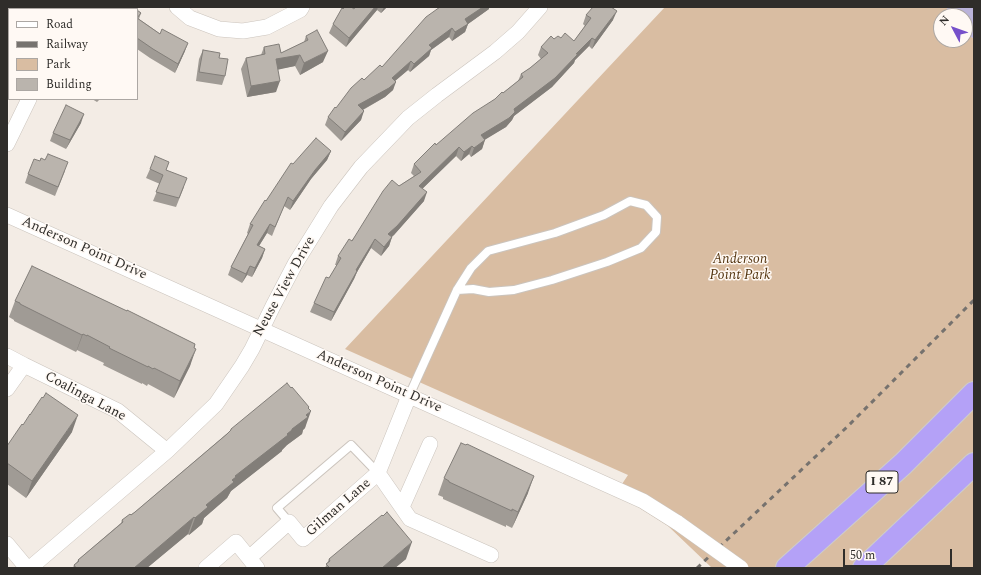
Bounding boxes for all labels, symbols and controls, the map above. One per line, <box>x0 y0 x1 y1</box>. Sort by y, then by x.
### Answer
legend <box>8 8 138 100</box>
north arrow <box>933 8 973 48</box>
text: N <box>935 11 954 29</box>
text: Road <box>46 15 73 34</box>
text: Railway <box>46 35 88 54</box>
text: Park <box>46 55 71 74</box>
text: Building <box>46 75 92 94</box>
street label: Anderson Point Drive <box>19 214 149 284</box>
street label: Neuse View Drive <box>251 234 319 340</box>
park label: Anderson Point Park <box>709 252 771 284</box>
street label: Anderson Point Drive <box>314 347 444 417</box>
street label: Coalinga Lane <box>41 369 129 425</box>
road number: I 87 <box>866 471 898 493</box>
street label: Gilman Lane <box>303 475 375 541</box>
scale bar <box>845 541 954 567</box>
text: 50 m <box>850 546 875 565</box>

